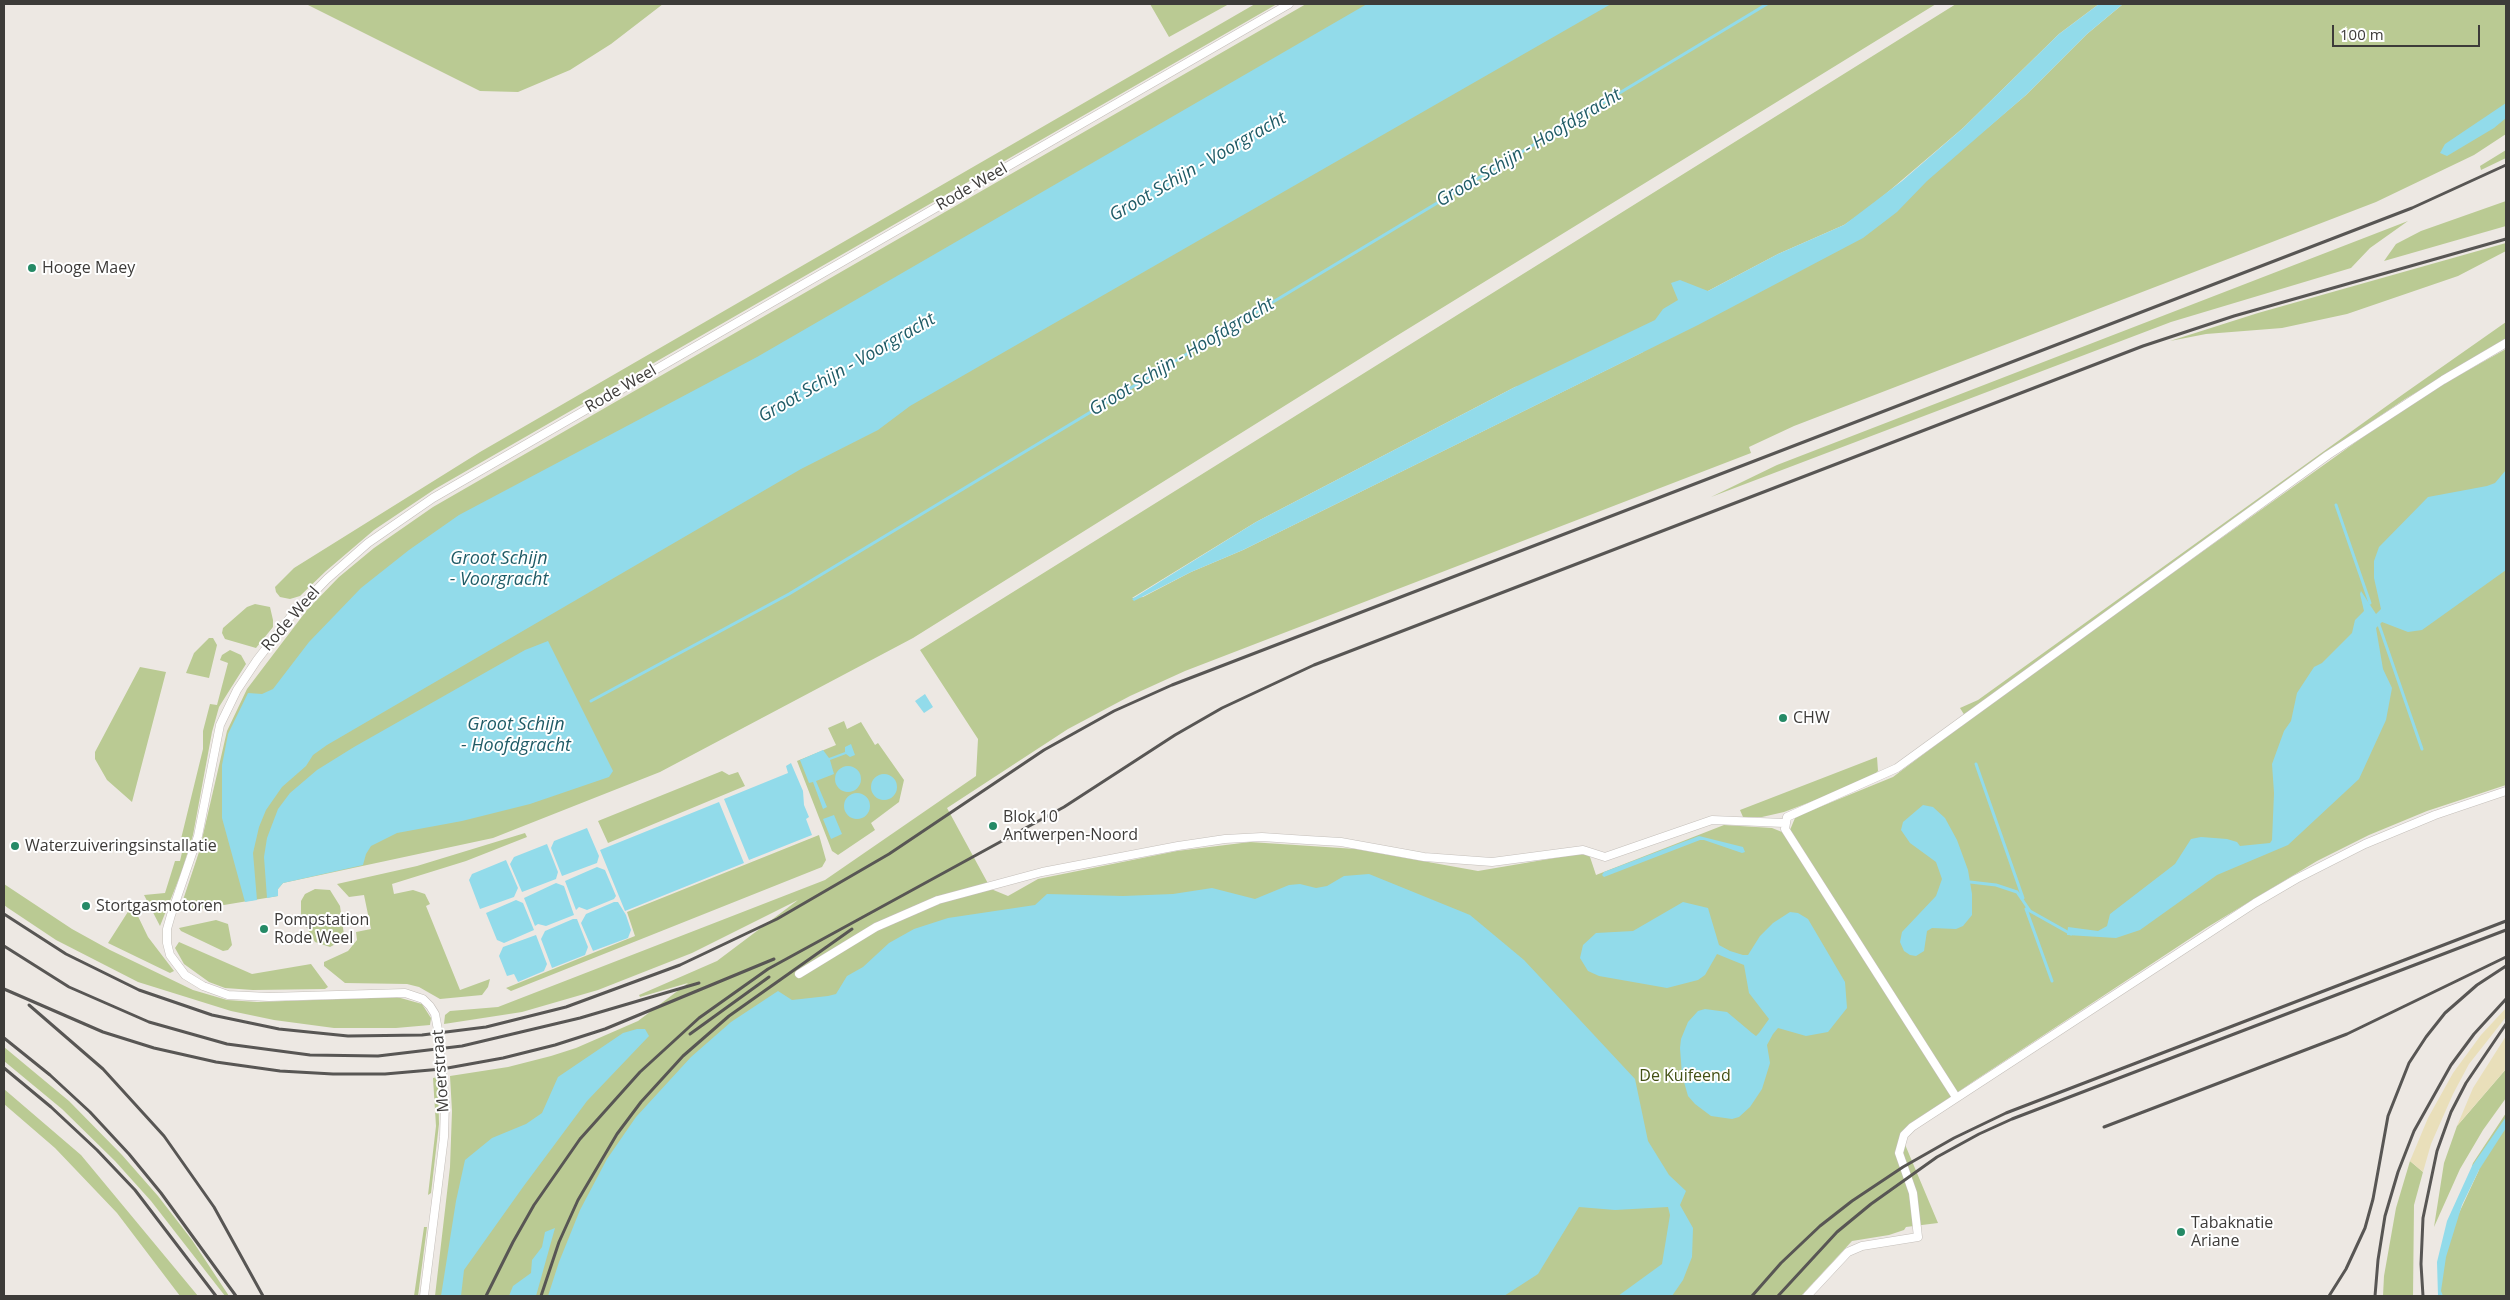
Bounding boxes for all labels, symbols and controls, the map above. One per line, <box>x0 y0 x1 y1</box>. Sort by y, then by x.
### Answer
scale bar <box>2335 15 2482 47</box>
text: 100 m <box>2340 24 2384 44</box>
water label: Groot Schijn - Hoofdgracht <box>1433 84 1625 212</box>
water label: Groot Schijn - Voorgracht <box>1106 107 1290 227</box>
street label: Rode Weel <box>933 159 1011 215</box>
place label: Hooge Maey <box>42 258 135 278</box>
marker: Hooge Maey <box>26 262 38 274</box>
water label: Groot Schijn - Hoofdgracht <box>1086 293 1278 421</box>
water label: Groot Schijn - Voorgracht <box>755 308 939 428</box>
street label: Rode Weel <box>582 361 660 417</box>
water label: Groot Schijn - Voorgracht <box>450 548 548 590</box>
street label: Rode Weel <box>258 583 324 655</box>
place label: CHW <box>1793 708 1830 728</box>
marker: CHW <box>1777 712 1789 724</box>
water label: Groot Schijn - Hoofdgracht <box>461 714 571 756</box>
place label: Blok 10 Antwerpen-Noord <box>1003 807 1138 845</box>
marker: Blok 10 Antwerpen-Noord <box>987 820 999 832</box>
place label: Waterzuiveringsinstallatie <box>25 836 217 856</box>
marker: Waterzuiveringsinstallatie <box>9 840 21 852</box>
place label: Stortgasmotoren <box>96 896 223 916</box>
marker: Stortgasmotoren <box>80 900 92 912</box>
place label: Pompstation Rode Weel <box>274 910 369 948</box>
marker: Pompstation Rode Weel <box>258 923 270 935</box>
street label: Moerstraat <box>429 1029 453 1113</box>
park label: De Kuifeend <box>1639 1066 1731 1086</box>
place label: Tabaknatie Ariane <box>2191 1213 2273 1251</box>
marker: Tabaknatie Ariane <box>2175 1226 2187 1238</box>

